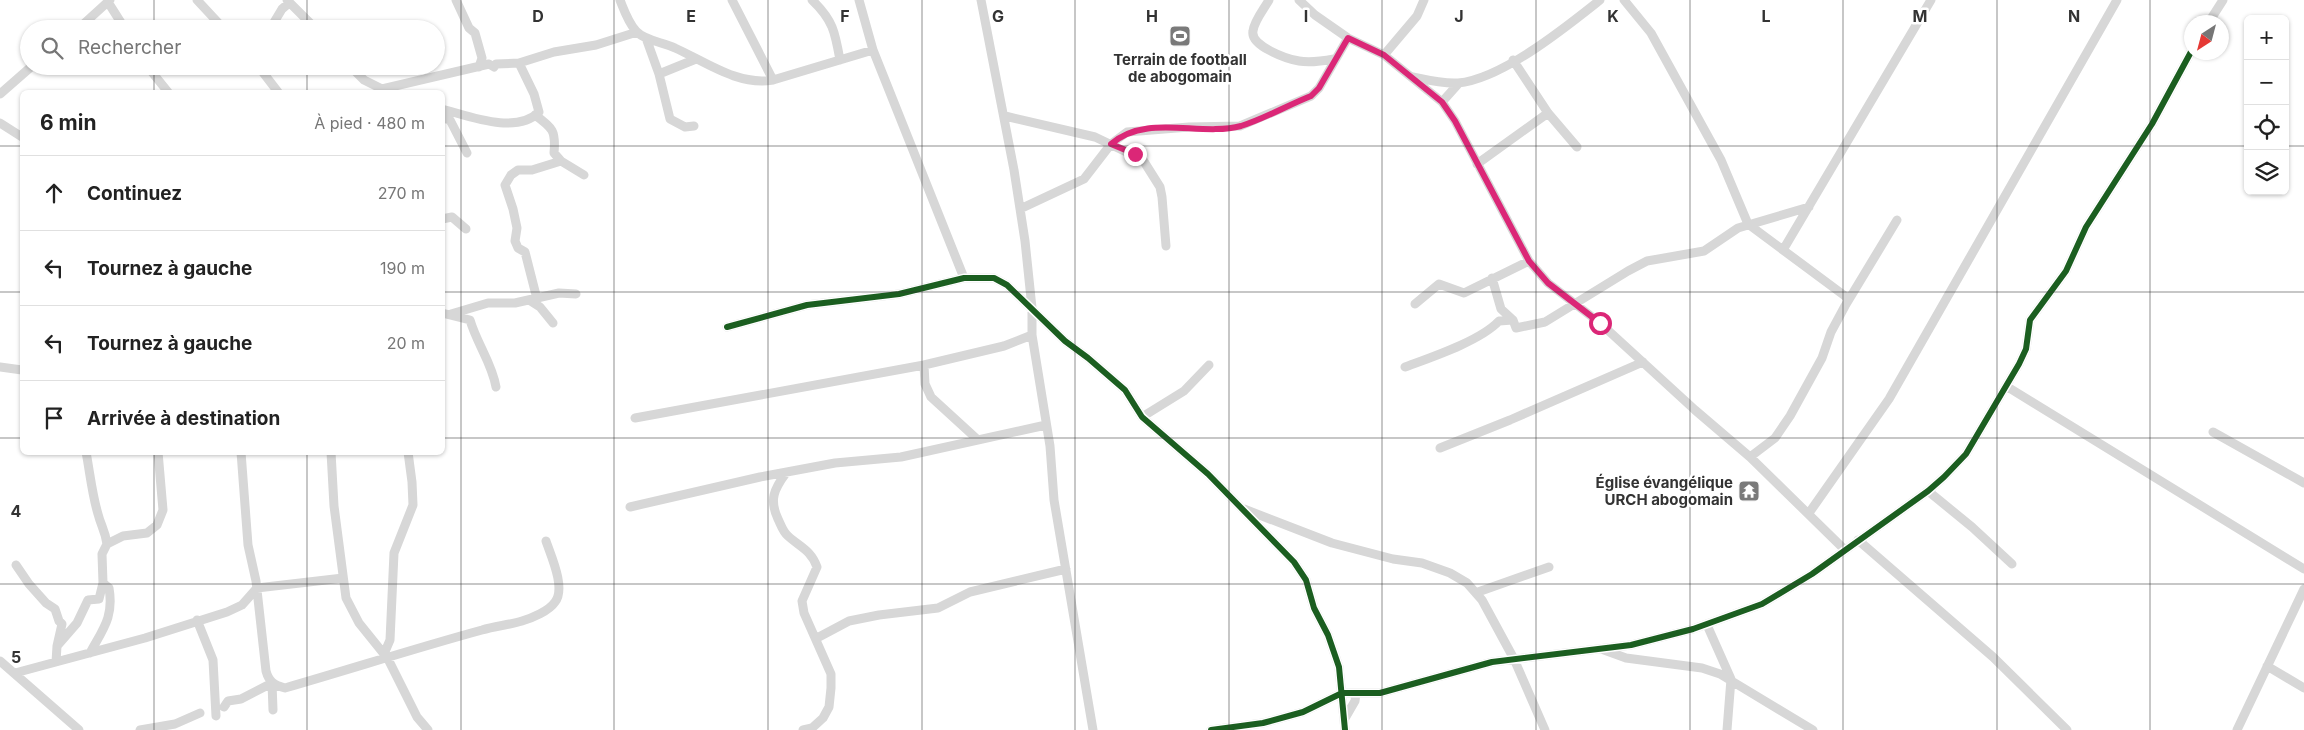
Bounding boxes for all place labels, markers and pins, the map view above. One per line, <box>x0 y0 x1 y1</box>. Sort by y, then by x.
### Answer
sports icon: Terrain de football de abogomain <box>1168 24 1192 48</box>
place label: Terrain de football de abogomain <box>1113 50 1247 86</box>
place label: Église évangélique URCH abogomain <box>1596 473 1733 509</box>
temple icon: Église évangélique URCH abogomain <box>1737 479 1761 503</box>

